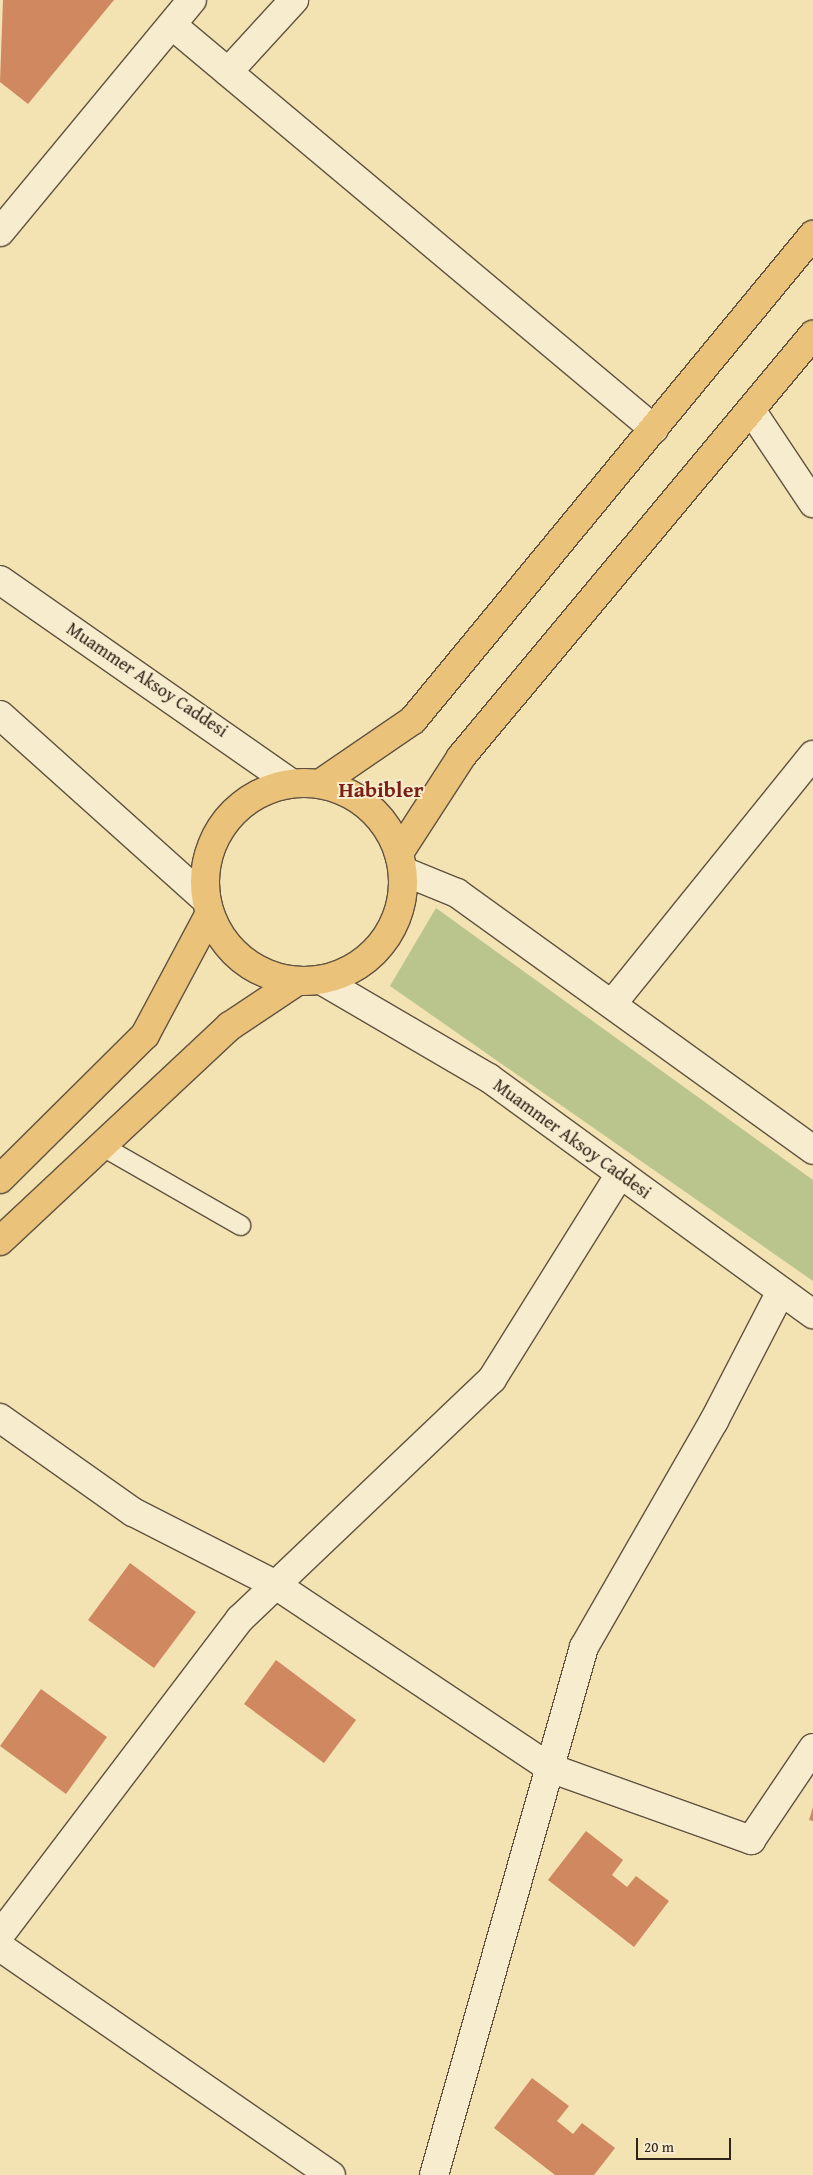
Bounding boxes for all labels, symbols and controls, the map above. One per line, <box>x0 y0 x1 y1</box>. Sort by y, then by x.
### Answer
street label: Muammer Aksoy Caddesi <box>62 618 232 742</box>
district label: Habibler <box>338 777 424 803</box>
street label: Muammer Aksoy Caddesi <box>489 1075 655 1203</box>
scale bar <box>638 2128 733 2160</box>
text: 20 m <box>644 2136 674 2157</box>

